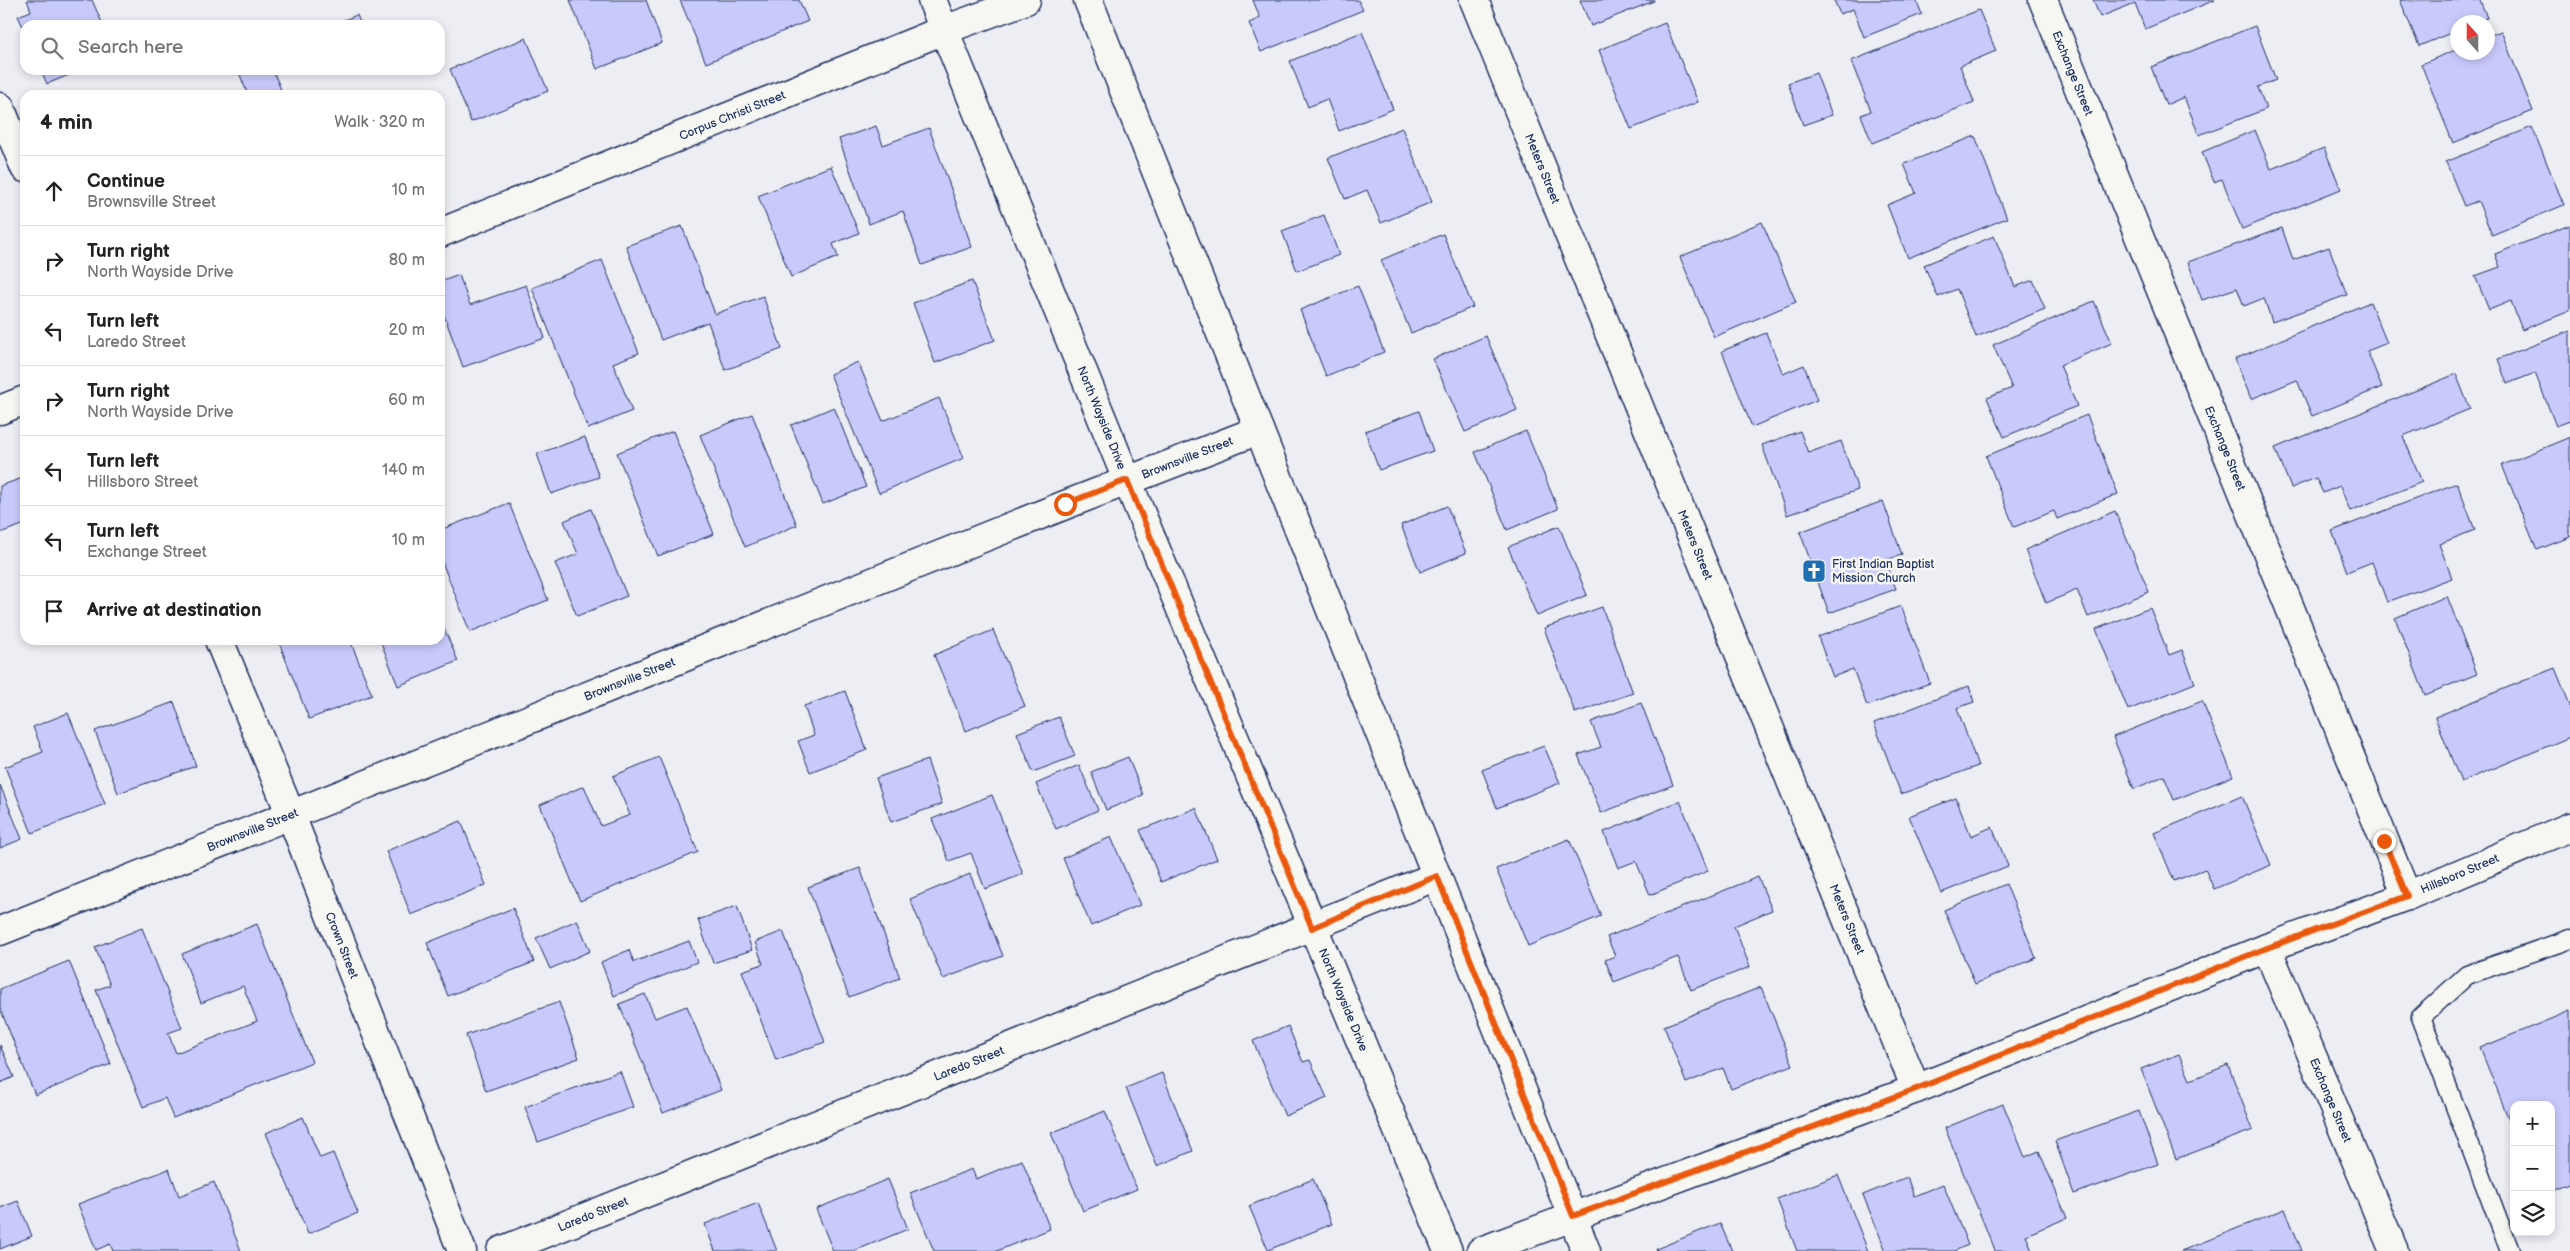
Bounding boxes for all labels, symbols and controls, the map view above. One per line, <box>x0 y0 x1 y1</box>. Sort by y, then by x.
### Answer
north arrow <box>2450 15 2495 60</box>
search box <box>20 20 445 75</box>
street label: Exchange Street <box>2049 29 2097 118</box>
icon: search <box>38 34 66 62</box>
text: Search here <box>78 36 183 59</box>
street label: Corpus Christi Street <box>677 87 788 143</box>
text: 4 min <box>40 110 93 135</box>
text: Walk · 320 m <box>334 113 425 132</box>
street label: Meters Street <box>1522 131 1563 206</box>
text: Continue <box>87 170 165 193</box>
icon: ahead <box>40 177 68 205</box>
text: 10 m <box>392 181 425 200</box>
text: Brownsville Street <box>87 193 216 212</box>
text: Turn right <box>87 240 170 263</box>
icon: right <box>40 247 68 275</box>
text: 80 m <box>389 251 425 270</box>
text: North Wayside Drive <box>87 263 234 282</box>
text: Turn left <box>87 310 159 333</box>
icon: left <box>40 317 68 345</box>
text: 20 m <box>389 321 425 340</box>
text: Laredo Street <box>87 333 186 352</box>
street label: North Wayside Drive <box>1074 364 1129 472</box>
text: Turn right <box>87 380 170 403</box>
icon: right <box>40 387 68 415</box>
text: 60 m <box>388 391 425 410</box>
text: North Wayside Drive <box>87 403 234 422</box>
street label: Exchange Street <box>2201 404 2249 493</box>
street label: Brownsville Street <box>1139 433 1235 482</box>
text: Turn left <box>87 450 159 473</box>
icon: left <box>40 457 68 485</box>
text: 140 m <box>382 461 425 480</box>
text: Hillsboro Street <box>87 473 198 492</box>
route start <box>1054 493 1077 516</box>
street label: Meters Street <box>1674 508 1716 582</box>
text: Turn left <box>87 520 159 543</box>
icon: left <box>40 527 68 555</box>
text: 10 m <box>392 531 425 550</box>
text: Exchange Street <box>87 543 207 562</box>
place label: First Indian Baptist Mission Church <box>1832 557 1934 586</box>
church icon: First Indian Baptist Mission Church <box>1801 558 1827 584</box>
icon: arrive <box>40 597 68 625</box>
text: Arrive at destination <box>87 599 262 622</box>
street label: Brownsville Street <box>582 654 678 704</box>
street label: Brownsville Street <box>205 805 301 855</box>
route end <box>2373 830 2396 853</box>
street label: Hillsboro Street <box>2418 850 2501 897</box>
street label: Meters Street <box>1826 882 1868 957</box>
street label: Crown Street <box>322 910 362 981</box>
street label: North Wayside Drive <box>1315 946 1371 1053</box>
street label: Laredo Street <box>932 1043 1006 1084</box>
street label: Exchange Street <box>2307 1056 2355 1145</box>
map controls <box>2510 1101 2555 1236</box>
button: + <box>2510 1101 2555 1146</box>
button: − <box>2510 1146 2555 1191</box>
button: layers <box>2510 1191 2555 1236</box>
street label: Laredo Street <box>556 1193 630 1235</box>

